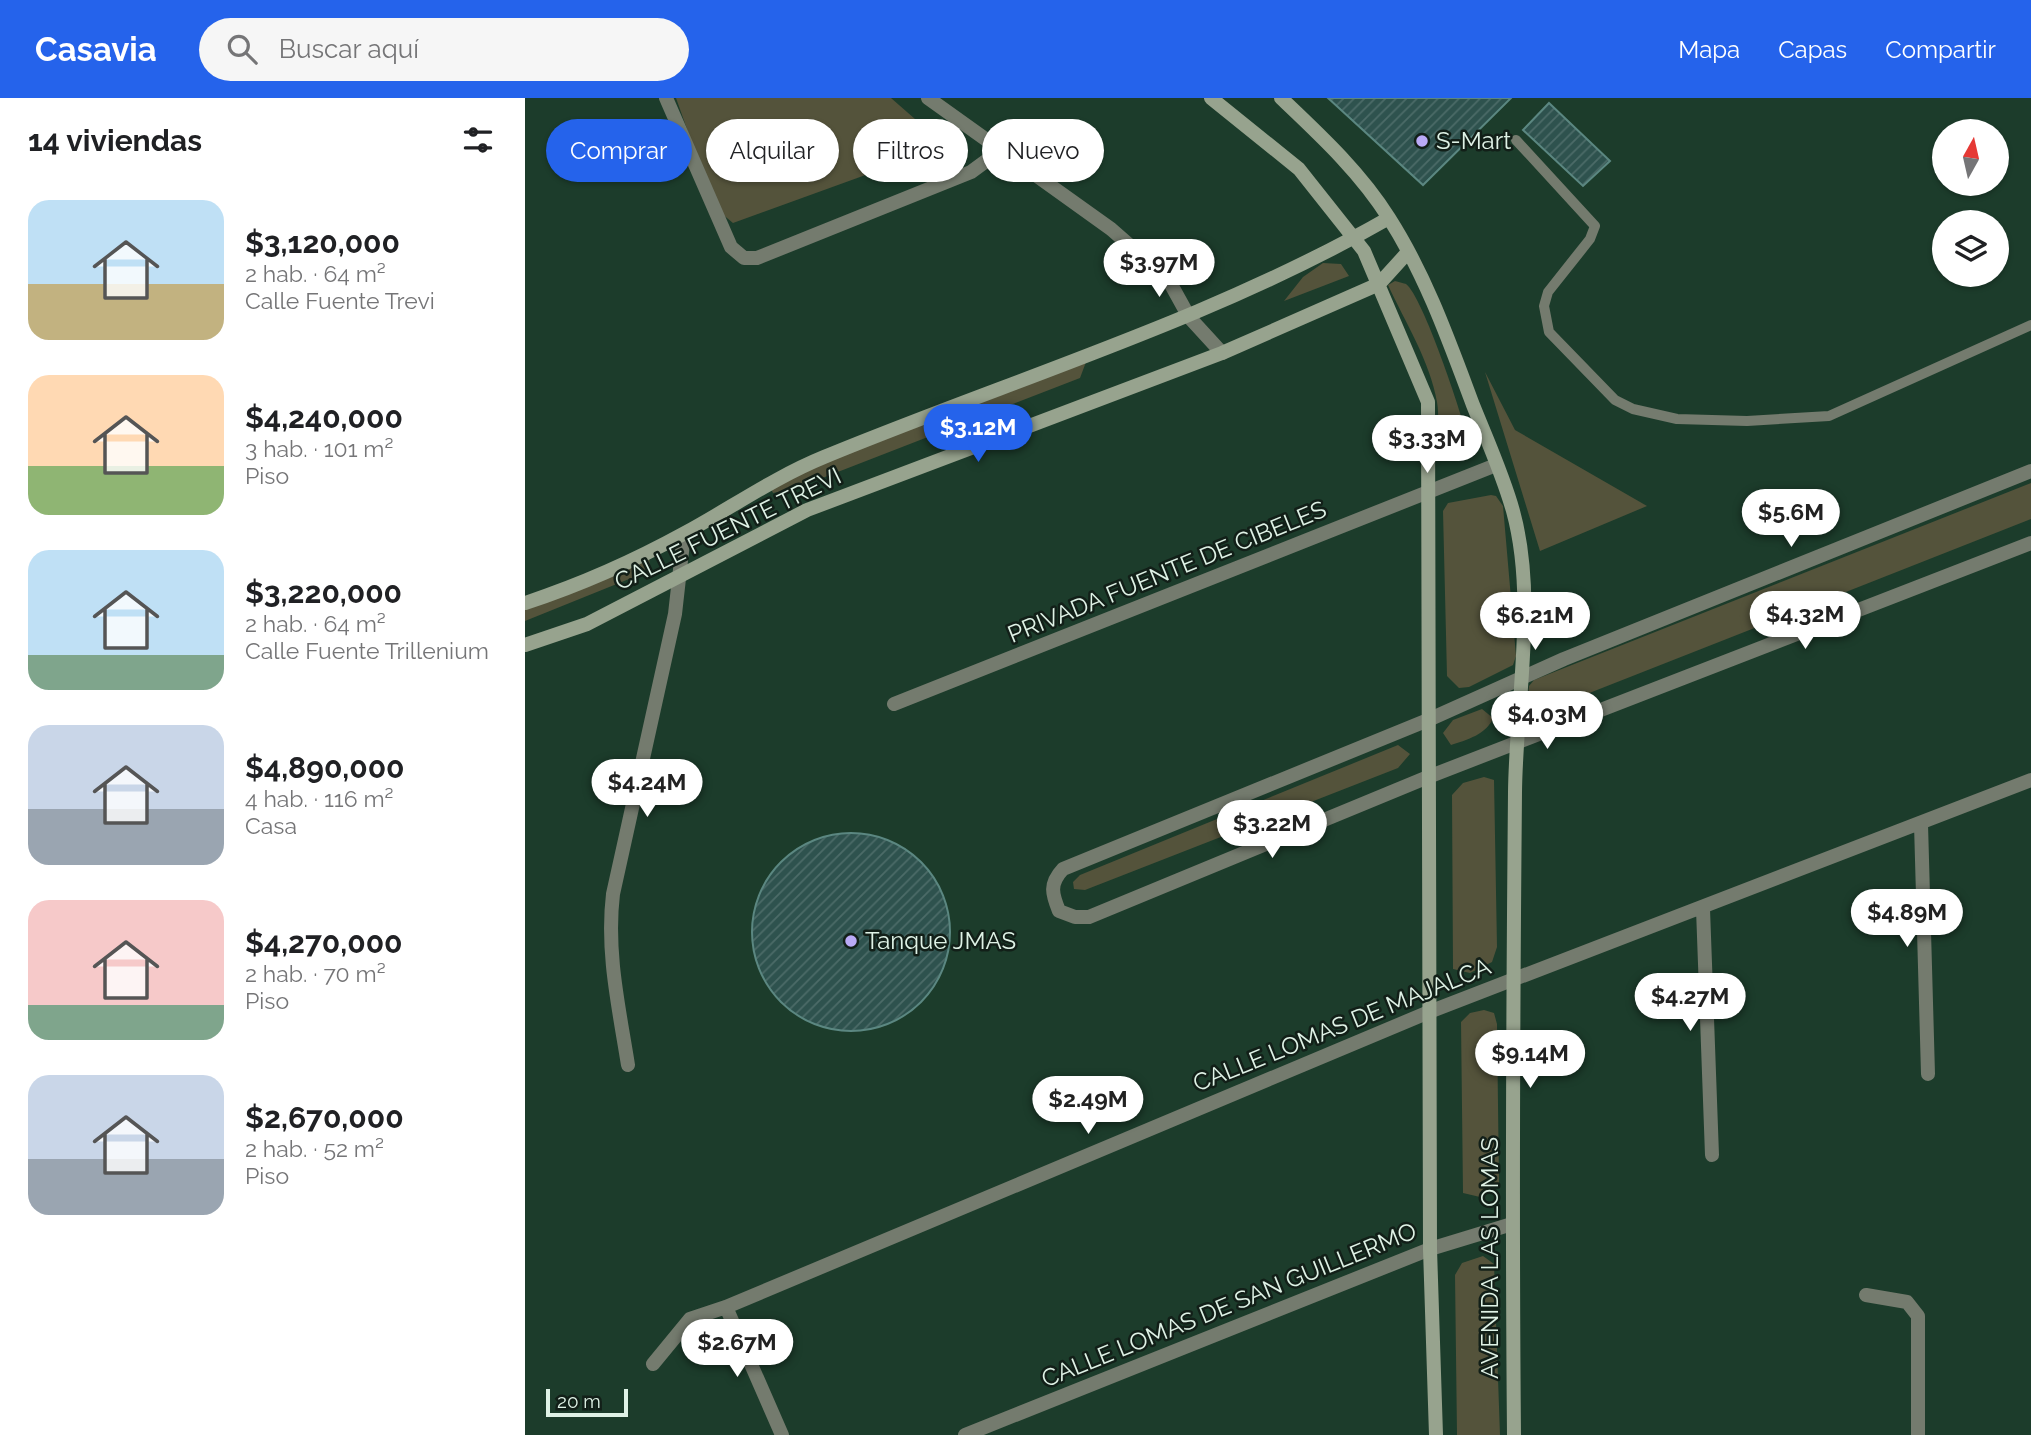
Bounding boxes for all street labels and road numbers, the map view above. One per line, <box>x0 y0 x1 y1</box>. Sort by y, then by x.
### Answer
street label: CALLE FUENTE TREVI <box>610 461 846 596</box>
street label: PRIVADA FUENTE DE CIBELES <box>1003 494 1330 649</box>
street label: CALLE LOMAS DE MAJALCA <box>1189 951 1495 1098</box>
street label: AVENIDA LAS LOMAS <box>1475 1137 1504 1379</box>
street label: CALLE LOMAS DE SAN GUILLERMO <box>1037 1216 1421 1393</box>

